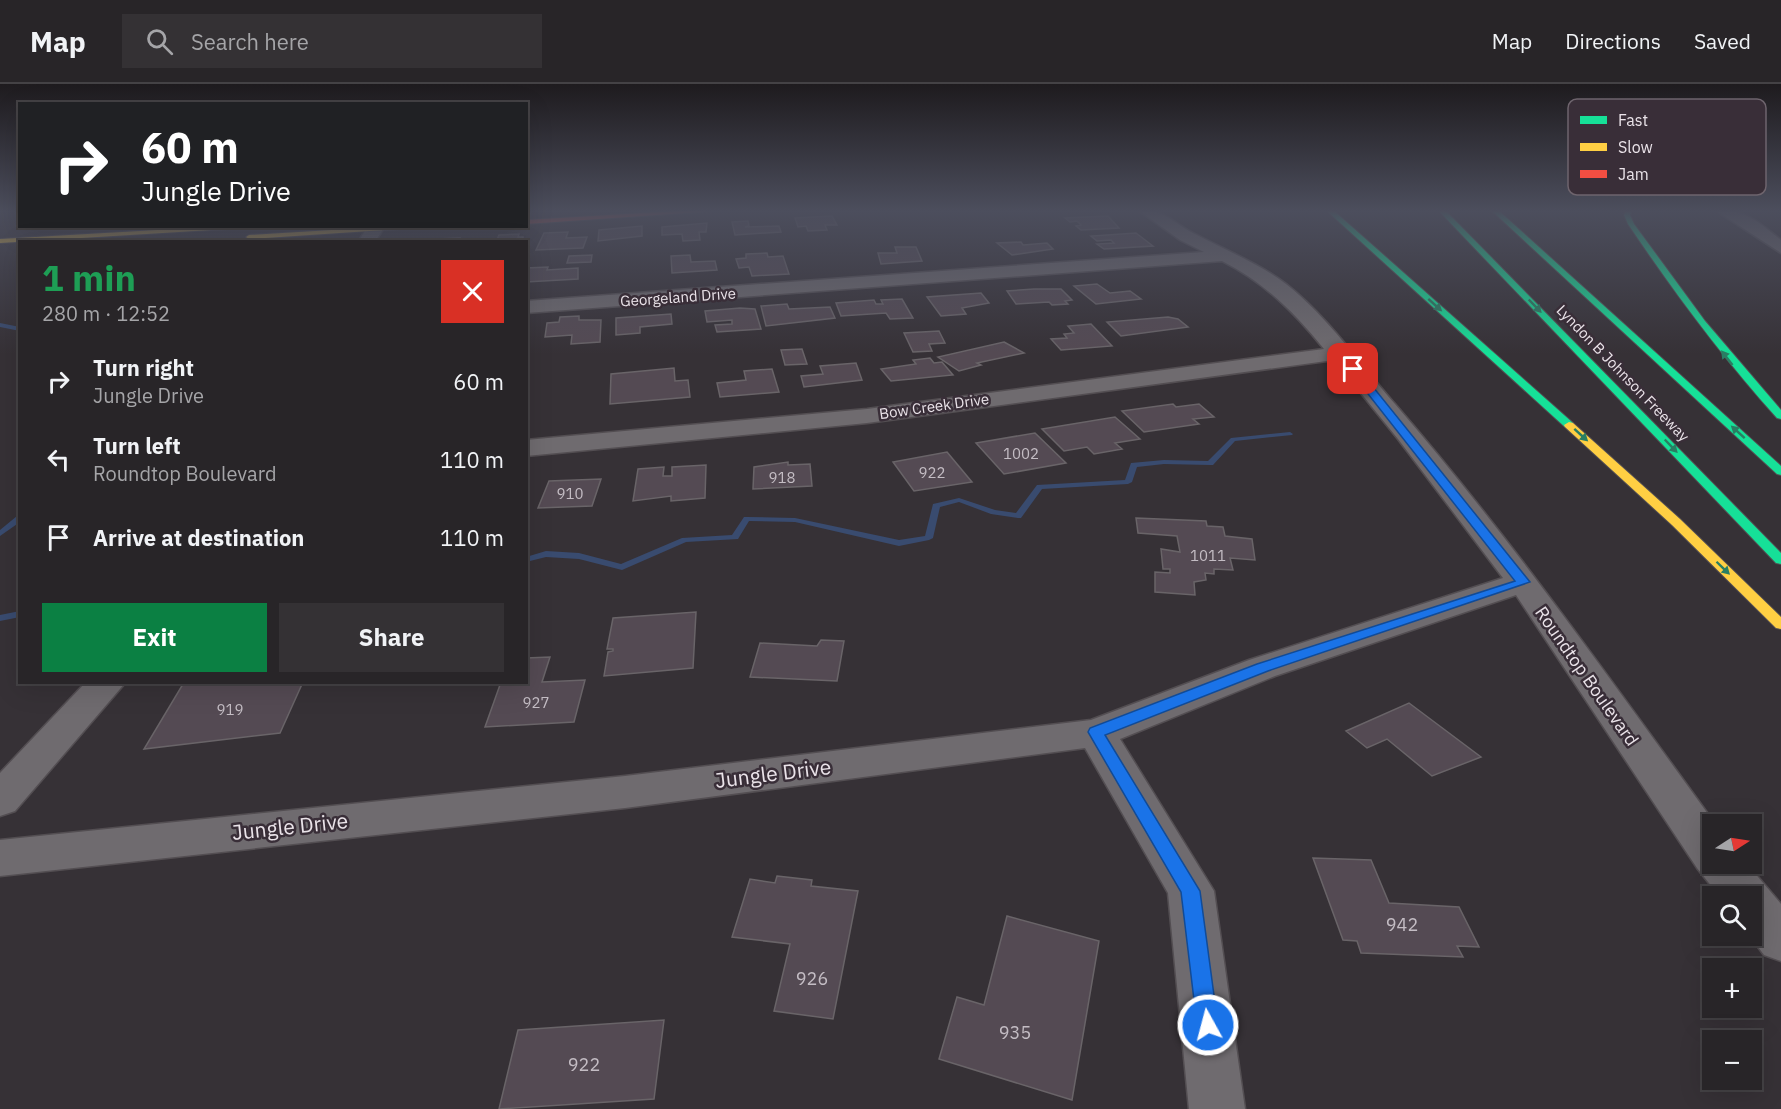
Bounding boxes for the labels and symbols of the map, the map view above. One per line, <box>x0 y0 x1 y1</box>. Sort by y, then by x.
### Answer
legend <box>1568 99 1766 195</box>
text: Fast <box>1618 110 1648 130</box>
text: Slow <box>1618 137 1653 157</box>
text: Jam <box>1618 164 1649 184</box>
street label: Georgeland Drive <box>620 283 736 311</box>
one-way arrow <box>1428 298 1443 312</box>
one-way arrow <box>1527 298 1541 312</box>
street label: Lyndon B Johnson Freeway <box>1553 301 1694 446</box>
pin <box>1327 343 1378 394</box>
one-way arrow <box>1721 351 1733 366</box>
street label: Bow Creek Drive <box>878 389 990 423</box>
one-way arrow <box>1730 425 1745 439</box>
one-way arrow <box>1573 428 1588 442</box>
one-way arrow <box>1664 438 1678 453</box>
house number: 1002 <box>1003 444 1039 463</box>
house number: 922 <box>918 463 946 482</box>
house number: 918 <box>768 468 796 487</box>
house number: 910 <box>556 484 584 503</box>
house number: 1011 <box>1190 546 1226 565</box>
one-way arrow <box>1716 561 1730 575</box>
street label: Roundtop Boulevard <box>1530 602 1644 750</box>
house number: 927 <box>522 693 550 712</box>
house number: 919 <box>216 700 244 719</box>
street label: Jungle Drive <box>713 752 833 794</box>
street label: Jungle Drive <box>231 806 349 846</box>
north arrow <box>1702 814 1762 874</box>
house number: 942 <box>1386 913 1418 936</box>
house number: 926 <box>796 967 828 990</box>
position arrow <box>1176 993 1240 1057</box>
house number: 935 <box>999 1021 1031 1044</box>
house number: 922 <box>568 1053 600 1076</box>

